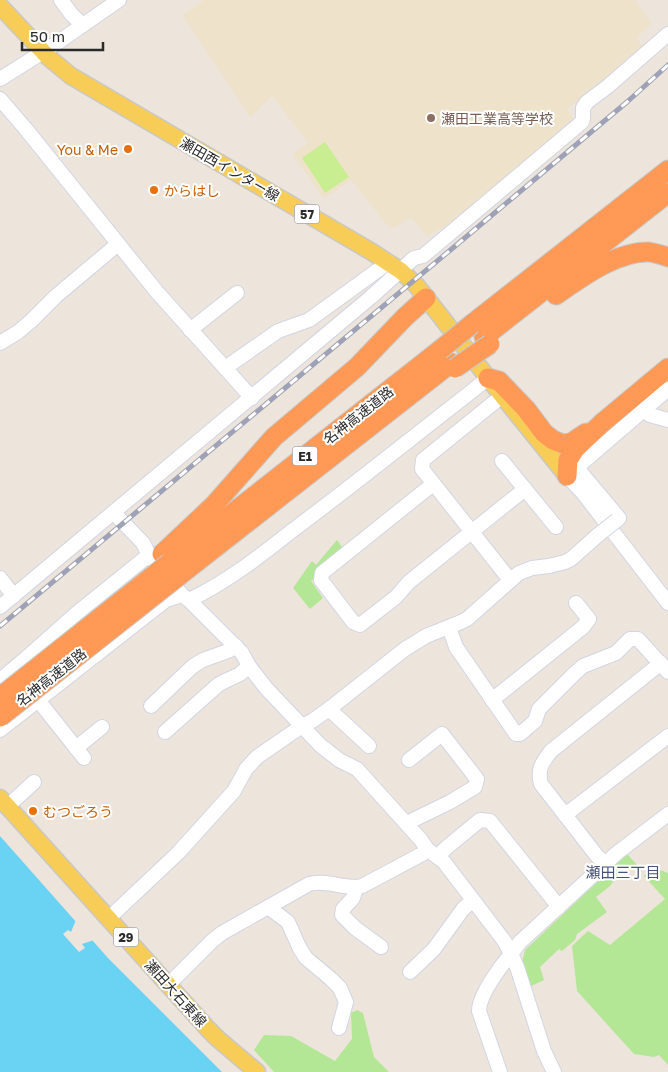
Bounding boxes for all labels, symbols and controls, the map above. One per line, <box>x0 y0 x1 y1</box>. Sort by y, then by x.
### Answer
scale bar <box>22 20 104 52</box>
text: 50 m <box>30 27 65 45</box>
place label: 瀬田工業高等学校 <box>441 110 553 127</box>
marker: 瀬田工業高等学校 <box>425 112 437 124</box>
street label: 瀬田西インター線 <box>177 134 283 204</box>
place label: You & Me <box>57 141 118 158</box>
marker: You & Me <box>122 143 134 155</box>
place label: からはし <box>164 182 220 199</box>
marker: からはし <box>148 184 160 196</box>
road number: 57 <box>294 204 320 223</box>
street label: 名神高速道路 <box>320 382 396 448</box>
road number: E1 <box>292 446 318 466</box>
street label: 名神高速道路 <box>13 644 89 710</box>
place label: むつごろう <box>43 803 113 820</box>
marker: むつごろう <box>27 805 39 817</box>
district label: 瀬田三丁目 <box>585 863 661 881</box>
road number: 29 <box>114 928 138 946</box>
street label: 瀬田大石東線 <box>142 956 210 1030</box>

